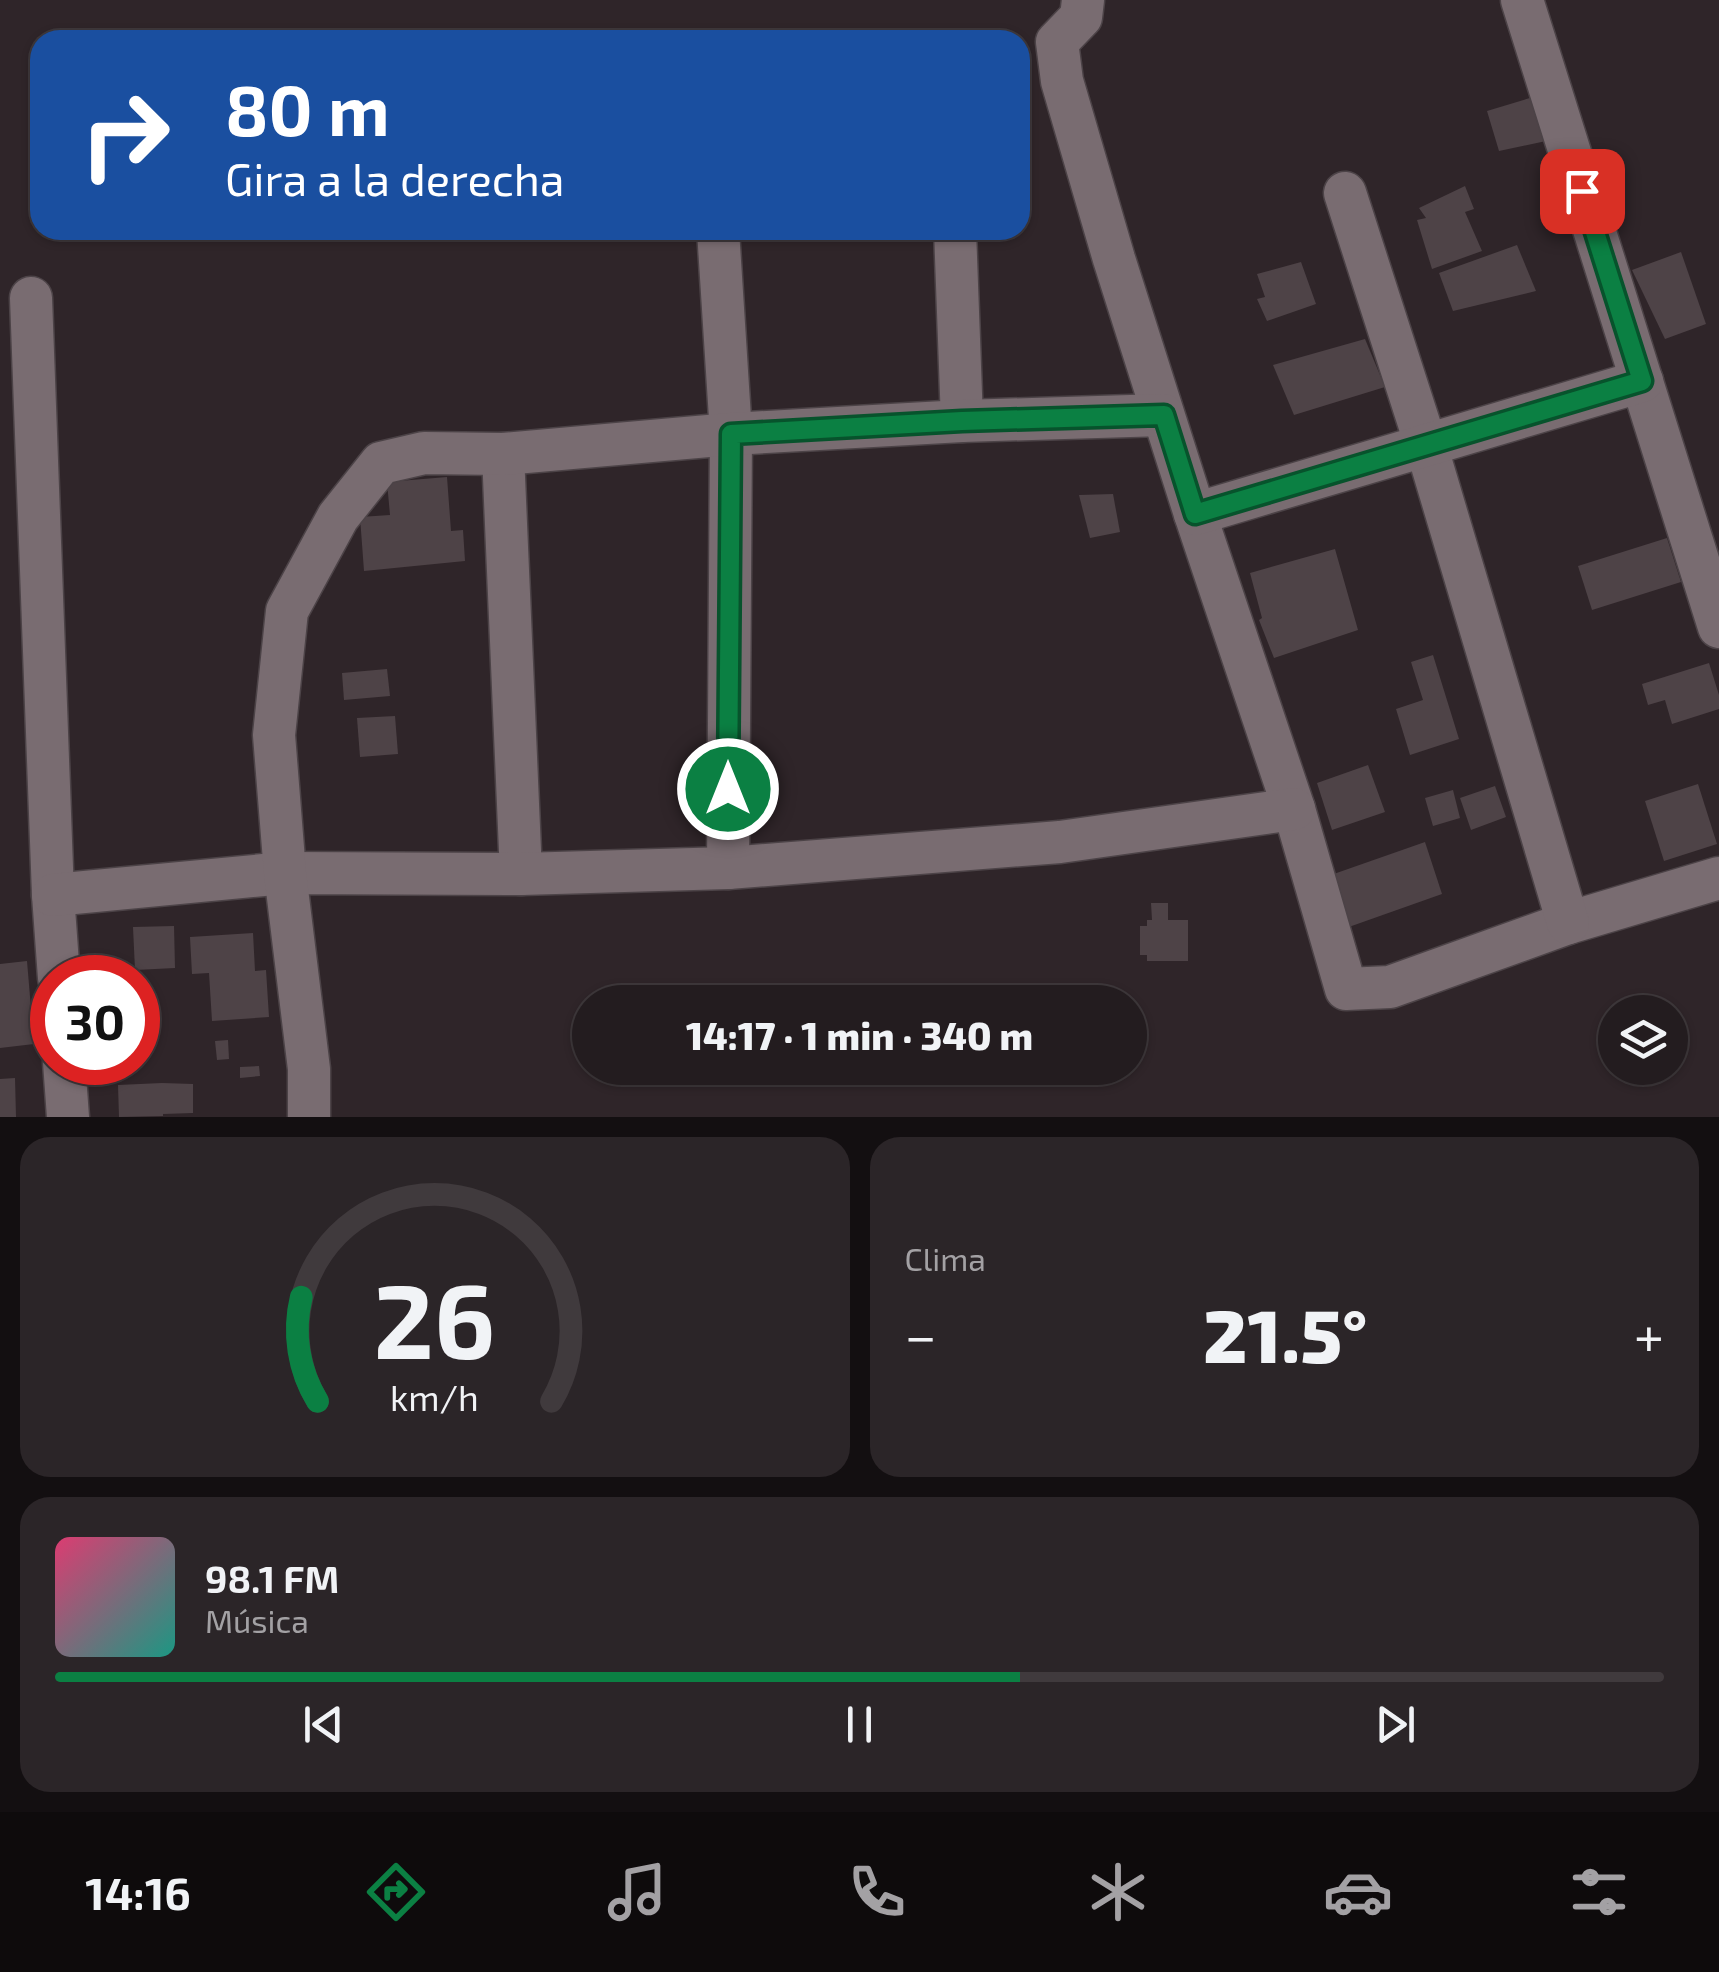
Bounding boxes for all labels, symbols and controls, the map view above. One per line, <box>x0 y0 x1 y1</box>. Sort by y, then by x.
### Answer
text: 80 m <box>225 66 390 150</box>
icon: right <box>60 70 190 200</box>
pin <box>1540 149 1625 234</box>
text: Gira a la derecha <box>225 151 564 205</box>
icon: arrive <box>1555 164 1610 219</box>
position arrow <box>676 737 780 841</box>
speed limit sign: 30 <box>30 955 160 1085</box>
map controls <box>1598 995 1688 1085</box>
button: layers <box>1598 995 1688 1085</box>
text: 14:17 · 1 min · 340 m <box>686 1012 1033 1058</box>
text: Clima <box>905 1239 986 1277</box>
text: 26 <box>374 1255 496 1380</box>
text: 21.5° <box>1203 1288 1367 1378</box>
text: − <box>905 1301 937 1367</box>
text: + <box>1634 1301 1664 1367</box>
text: km/h <box>390 1375 479 1418</box>
text: 98.1 FM <box>205 1555 339 1601</box>
text: Música <box>205 1601 309 1639</box>
icon: previous <box>296 1697 351 1752</box>
icon: pause <box>832 1697 887 1752</box>
icon: next <box>1368 1697 1423 1752</box>
icon: directions <box>361 1857 431 1927</box>
icon: music <box>602 1857 672 1927</box>
icon: phone <box>842 1857 912 1927</box>
icon: climate <box>1083 1857 1153 1927</box>
icon: car <box>1323 1857 1393 1927</box>
icon: filters <box>1564 1857 1634 1927</box>
text: 14:16 <box>85 1865 191 1919</box>

